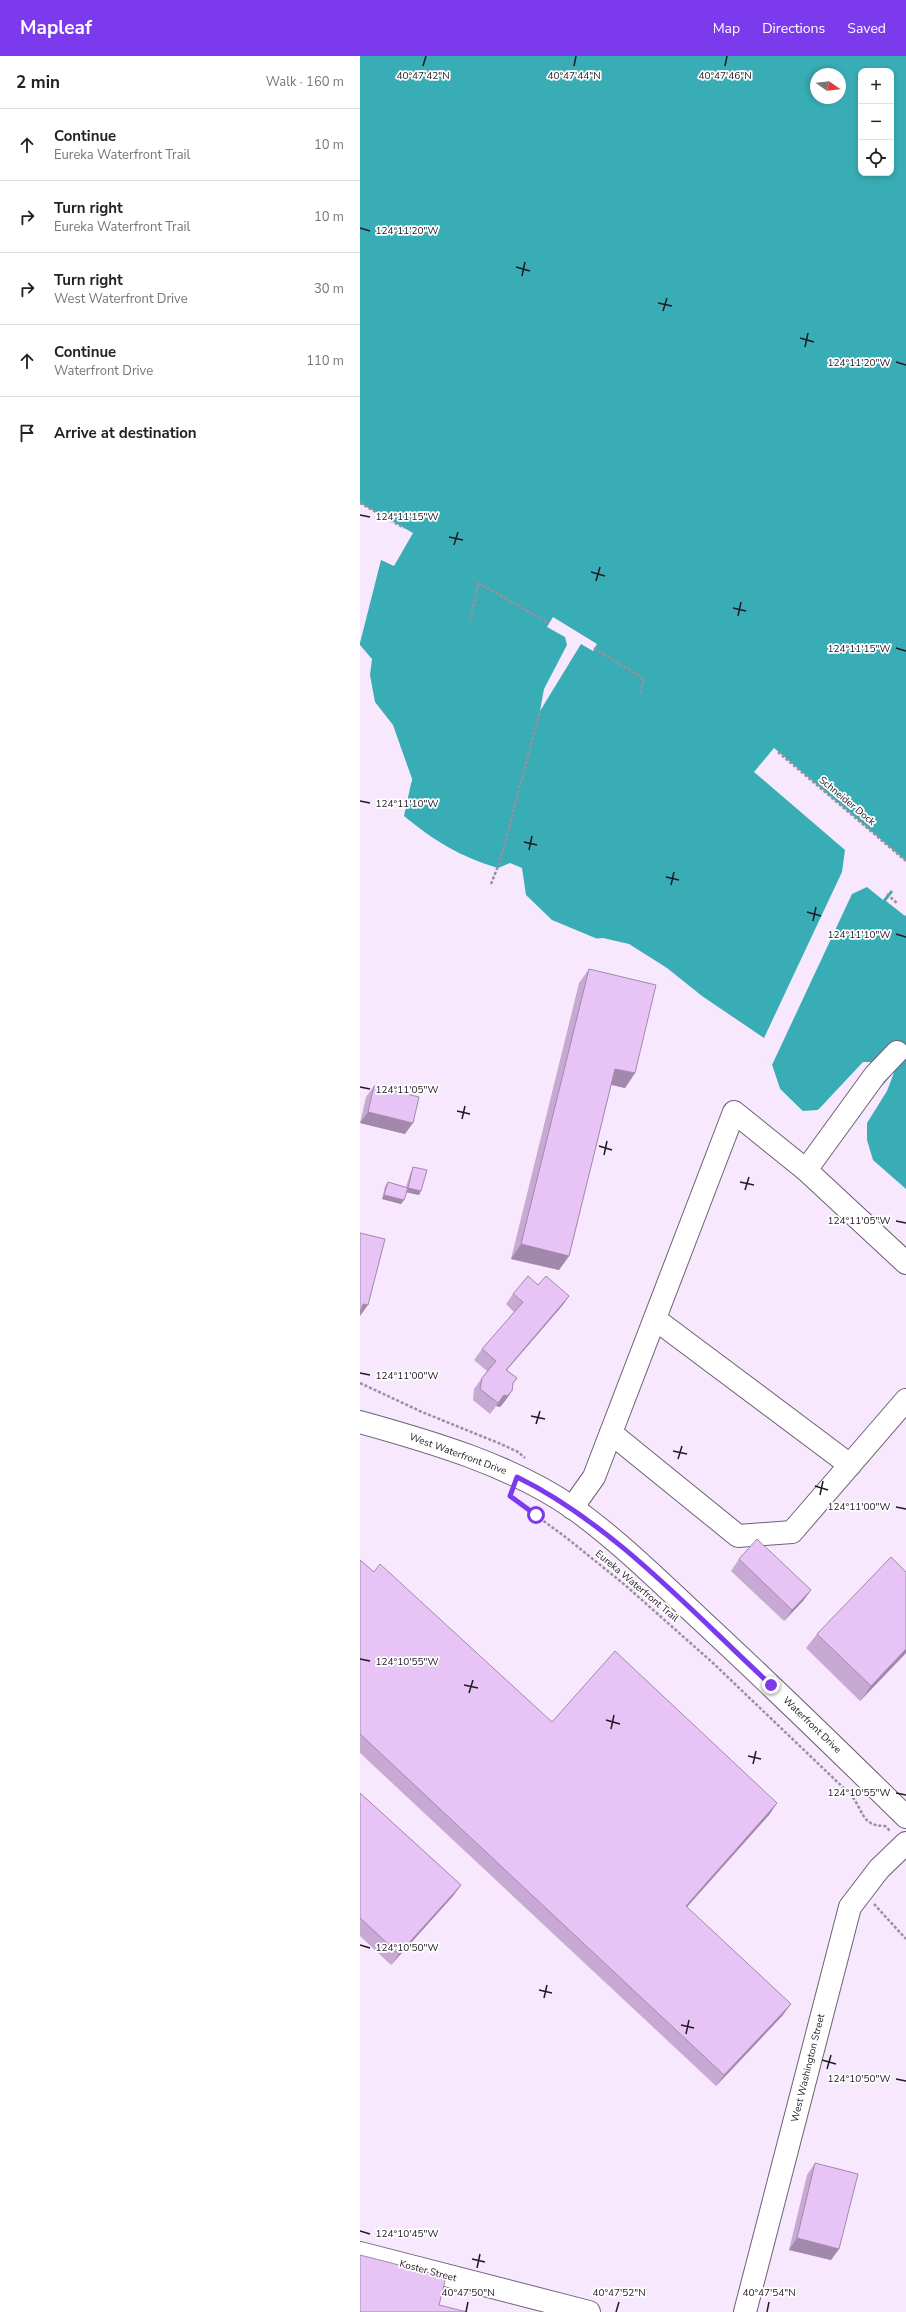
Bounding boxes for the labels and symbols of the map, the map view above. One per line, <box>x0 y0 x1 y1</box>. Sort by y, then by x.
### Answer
north arrow <box>810 68 846 104</box>
text: 40°47'42"N <box>396 69 450 83</box>
text: 40°47'44"N <box>547 69 601 83</box>
text: 40°47'46"N <box>698 69 752 83</box>
text: 124°11'20"W <box>376 224 438 238</box>
text: 124°11'20"W <box>828 356 890 370</box>
text: 124°11'15"W <box>376 510 438 524</box>
text: 124°11'15"W <box>828 642 890 656</box>
street label: Schneider Dock <box>816 773 879 829</box>
text: 124°11'10"W <box>376 797 438 811</box>
text: 124°11'10"W <box>828 928 890 942</box>
text: 124°11'05"W <box>376 1083 438 1097</box>
text: 124°11'05"W <box>828 1214 890 1228</box>
text: 124°11'00"W <box>376 1369 438 1383</box>
street label: West Waterfront Drive <box>407 1430 509 1478</box>
text: 124°11'00"W <box>828 1500 890 1514</box>
route start <box>527 1506 545 1524</box>
street label: Eureka Waterfront Trail <box>592 1547 682 1625</box>
text: 124°10'55"W <box>376 1655 438 1669</box>
route end <box>762 1676 780 1694</box>
street label: Waterfront Drive <box>780 1693 844 1757</box>
text: 124°10'55"W <box>828 1786 890 1800</box>
text: 124°10'50"W <box>376 1941 438 1955</box>
street label: West Washington Street <box>788 2012 828 2124</box>
text: 124°10'50"W <box>828 2072 890 2086</box>
text: 124°10'45"W <box>376 2227 438 2241</box>
street label: Koster Street <box>398 2257 459 2285</box>
text: 40°47'50"N <box>441 2286 495 2300</box>
text: 40°47'52"N <box>592 2286 646 2300</box>
text: 40°47'54"N <box>742 2286 796 2300</box>

